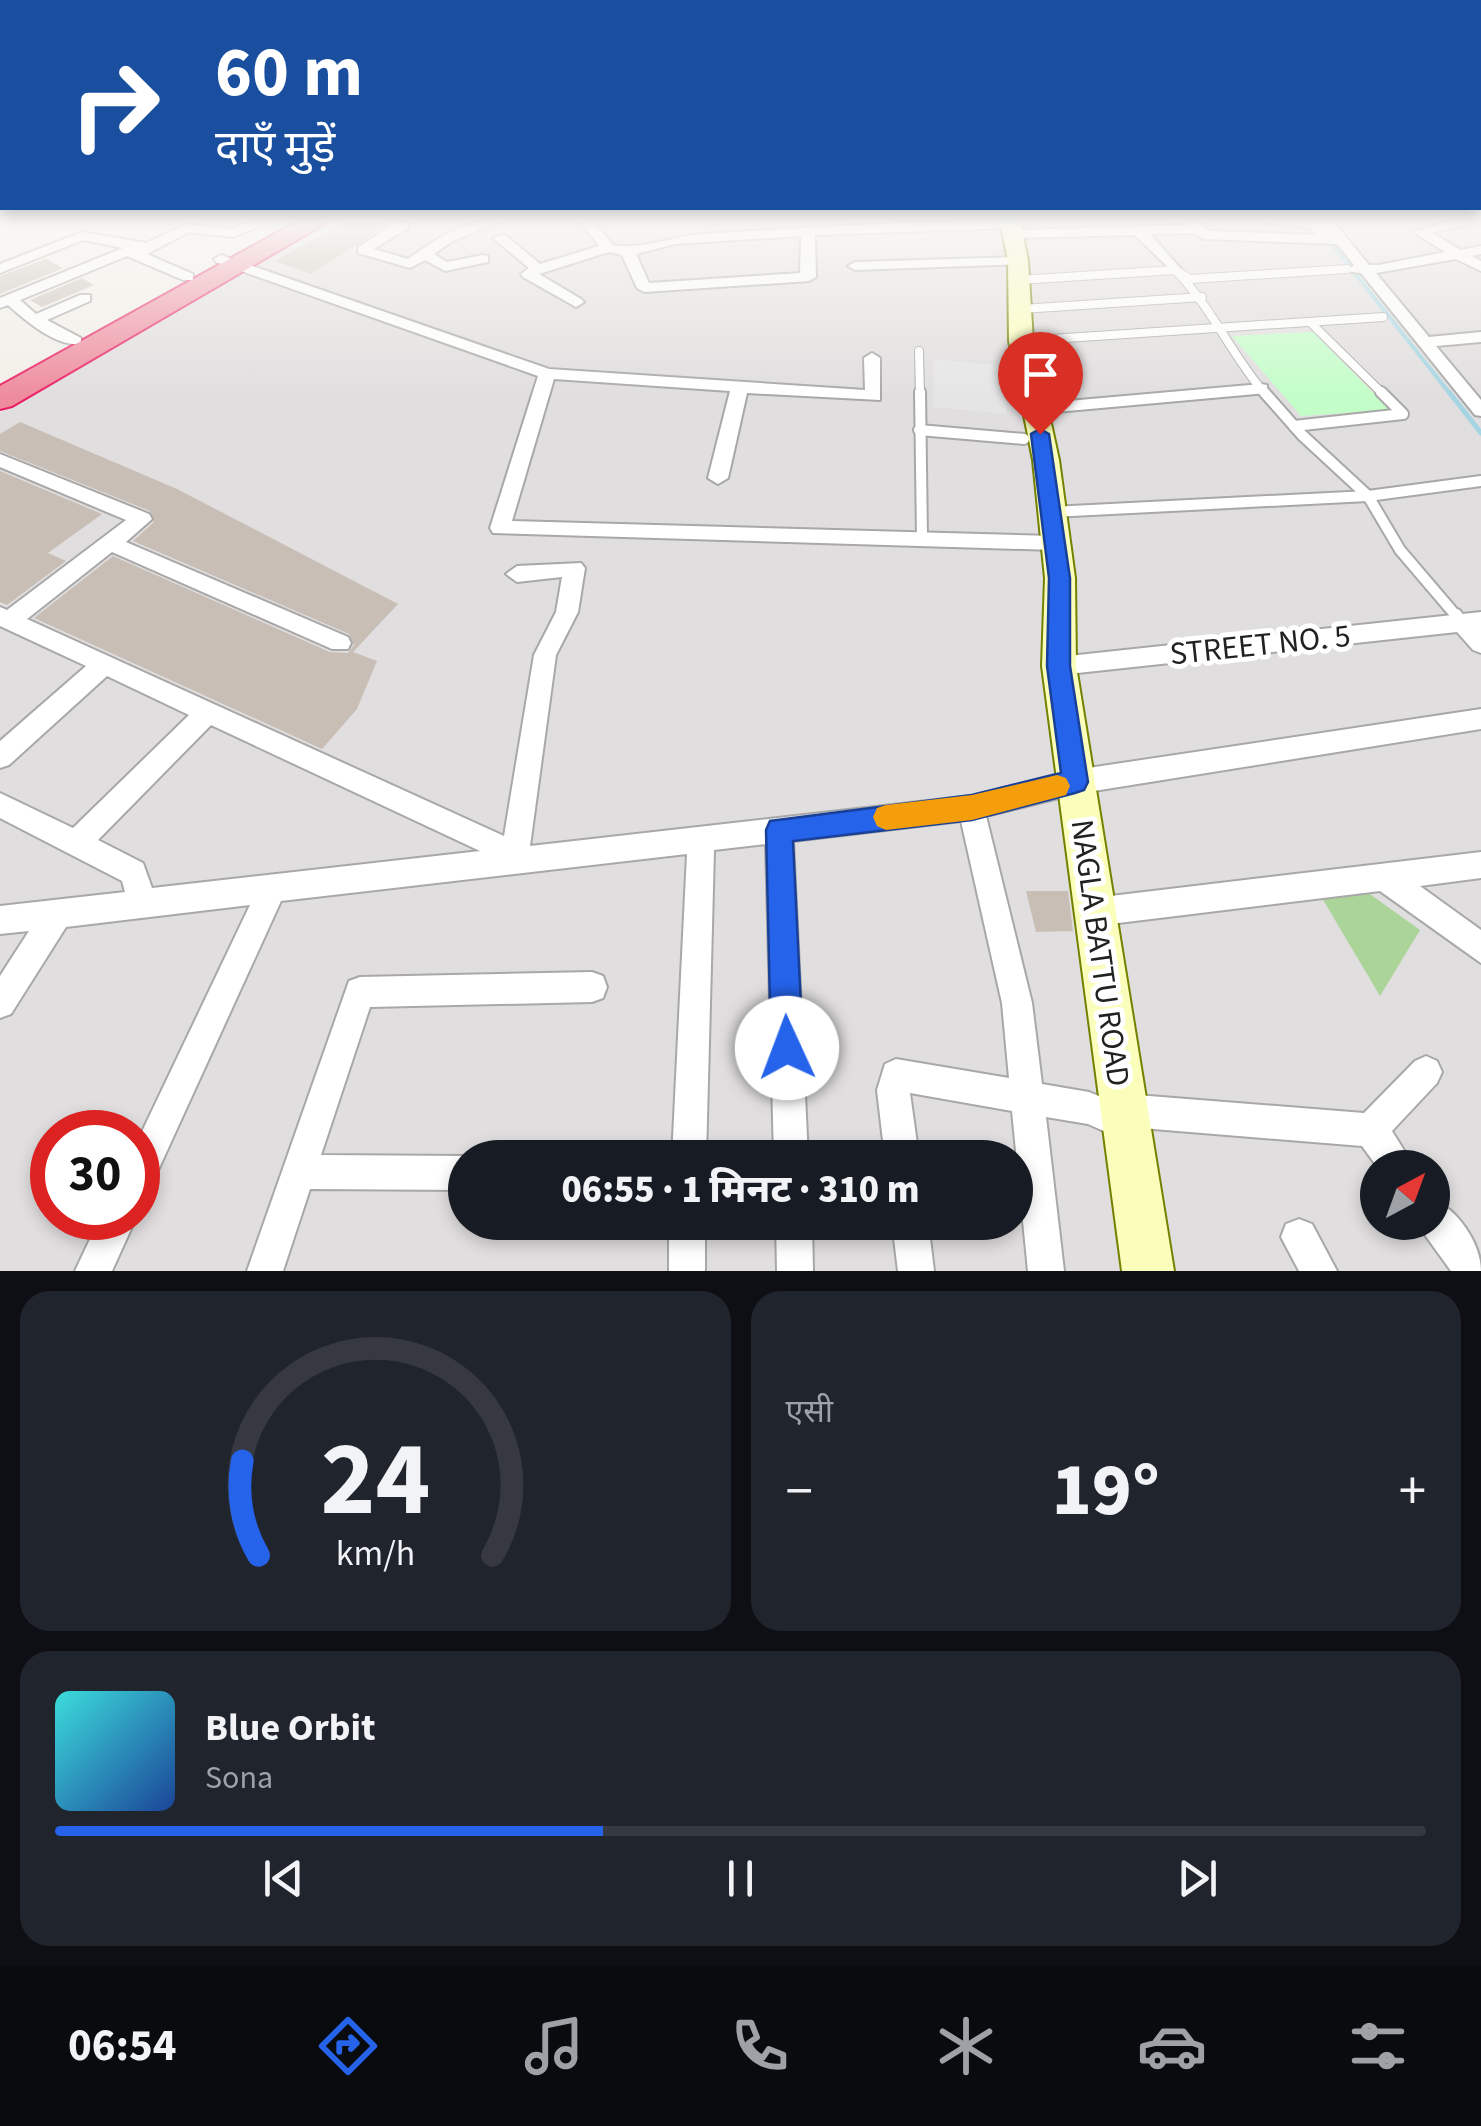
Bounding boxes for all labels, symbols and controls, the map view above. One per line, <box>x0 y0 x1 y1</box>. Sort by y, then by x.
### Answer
text: 60 m <box>215 23 363 123</box>
icon: right <box>50 40 180 170</box>
text: दाएँ मुड़ें <box>215 116 335 180</box>
pin <box>998 332 1083 435</box>
icon: arrive <box>1013 347 1068 402</box>
street label: STREET NO. 5 <box>1167 613 1353 677</box>
street label: NAGLA BATTU ROAD <box>1059 817 1141 1089</box>
position arrow <box>735 996 839 1100</box>
speed limit sign: 30 <box>30 1110 160 1240</box>
north arrow <box>1360 1150 1450 1240</box>
map controls <box>1360 1150 1450 1240</box>
text: 06:55 · 1 मिनट · 310 m <box>562 1163 919 1217</box>
text: एसी <box>786 1389 833 1435</box>
text: 24 <box>320 1407 430 1555</box>
text: 19° <box>1052 1437 1160 1544</box>
text: − <box>786 1453 813 1531</box>
text: + <box>1399 1453 1426 1531</box>
text: km/h <box>336 1528 415 1579</box>
text: Blue Orbit <box>205 1701 376 1755</box>
text: Sona <box>205 1755 273 1801</box>
icon: previous <box>256 1851 311 1906</box>
icon: pause <box>713 1851 768 1906</box>
icon: next <box>1170 1851 1225 1906</box>
icon: directions <box>313 2011 383 2081</box>
icon: music <box>519 2011 589 2081</box>
icon: phone <box>725 2011 795 2081</box>
icon: climate <box>931 2011 1001 2081</box>
icon: car <box>1137 2011 1207 2081</box>
icon: filters <box>1343 2011 1413 2081</box>
text: 06:54 <box>68 2014 177 2078</box>

